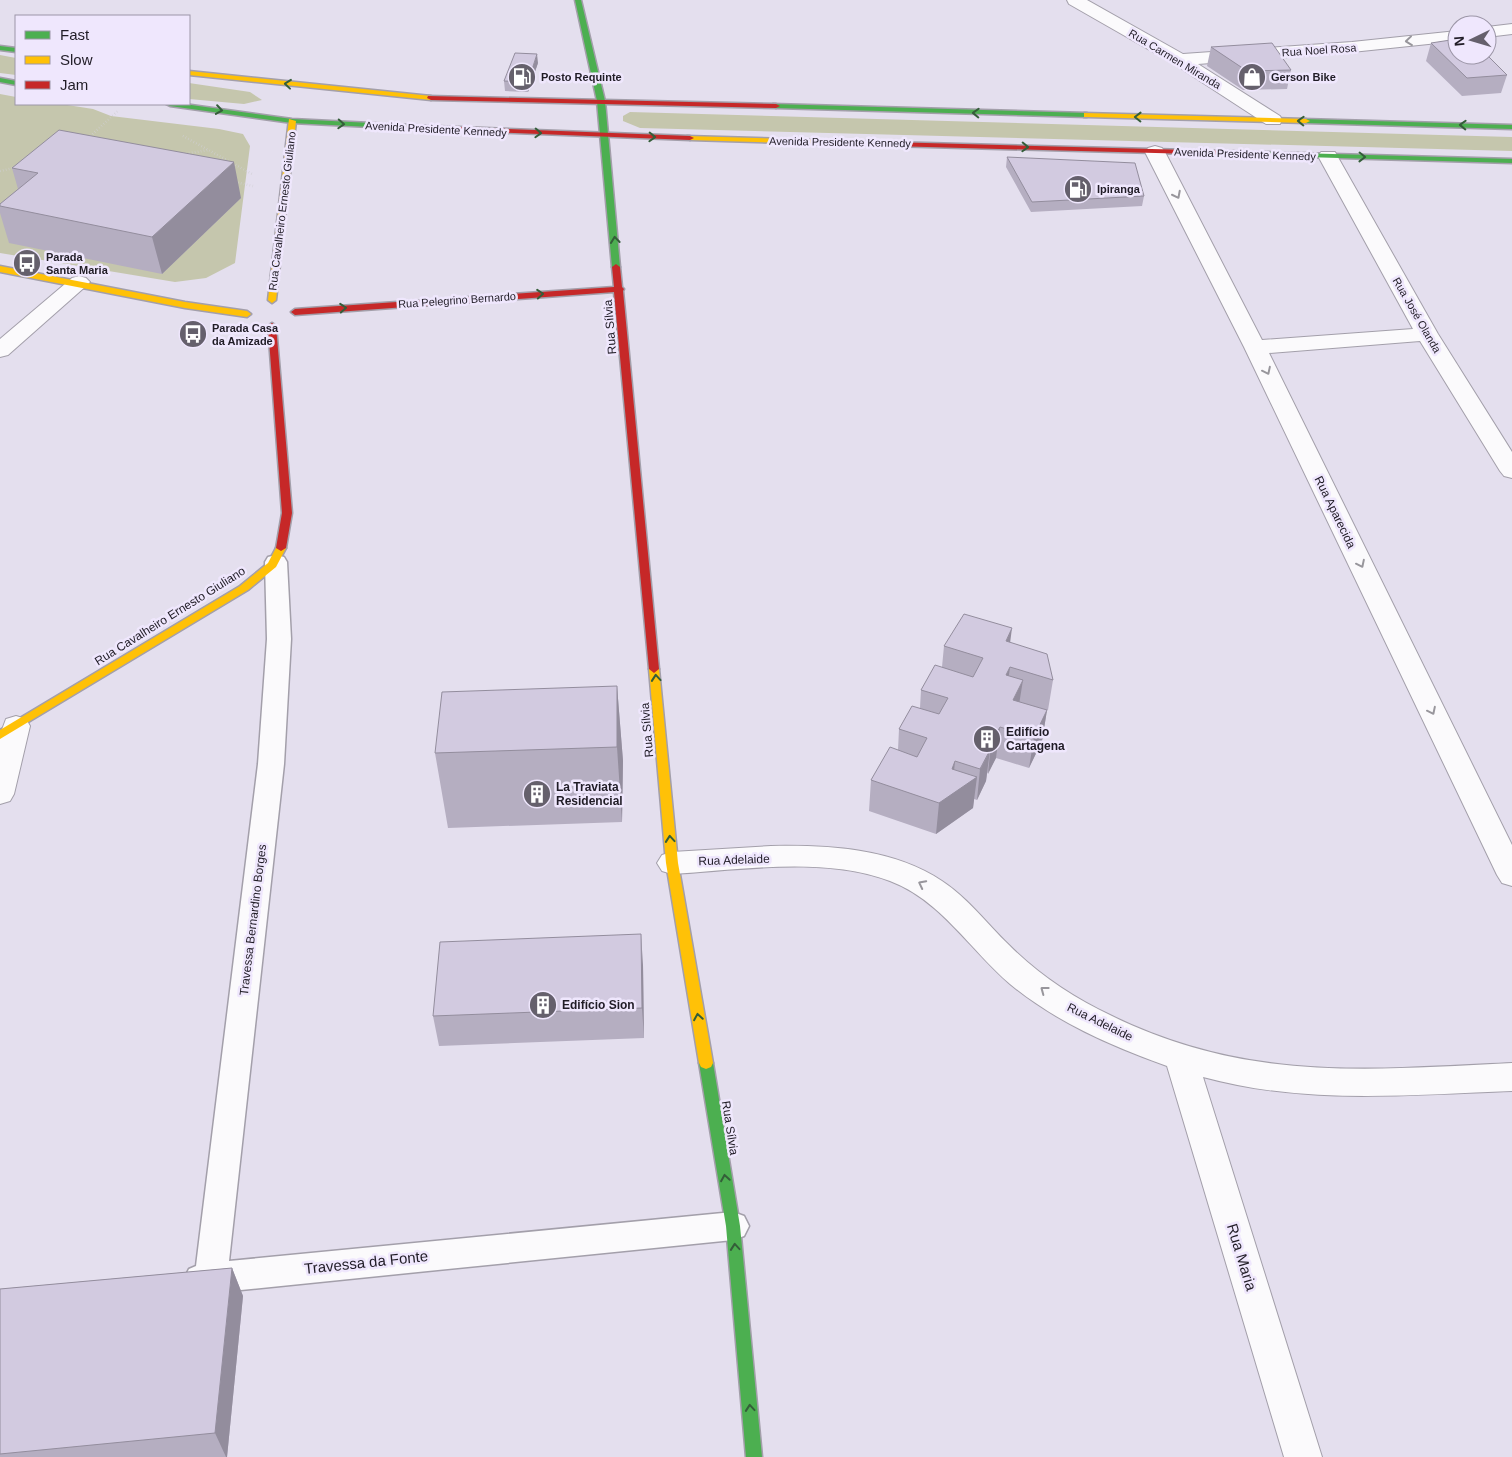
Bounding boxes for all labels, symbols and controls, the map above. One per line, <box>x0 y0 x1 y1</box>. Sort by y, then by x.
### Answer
legend <box>15 15 190 105</box>
north arrow <box>1447 15 1497 65</box>
text: Fast <box>60 26 90 43</box>
street label: Rua Carmen Miranda <box>1127 27 1224 92</box>
one-way arrow <box>1404 35 1412 46</box>
text: N <box>1451 35 1467 47</box>
street label: Rua Noel Rosa <box>1281 41 1358 59</box>
text: Slow <box>60 51 93 68</box>
fuel station icon: Posto Requinte <box>507 62 537 92</box>
shop icon: Gerson Bike <box>1237 62 1267 92</box>
place label: Posto Requinte <box>541 71 622 83</box>
place label: Gerson Bike <box>1271 71 1336 83</box>
text: Jam <box>60 76 88 93</box>
one-way arrow <box>284 79 292 90</box>
one-way arrow <box>214 105 223 115</box>
one-way arrow <box>972 107 980 118</box>
one-way arrow <box>1134 112 1142 122</box>
one-way arrow <box>1297 116 1304 126</box>
one-way arrow <box>337 119 345 129</box>
street label: Avenida Presidente Kennedy <box>365 119 508 139</box>
one-way arrow <box>1459 120 1467 131</box>
one-way arrow <box>534 128 542 139</box>
street label: Rua Cavalheiro Ernesto Giuliano <box>266 131 298 291</box>
one-way arrow <box>649 132 657 143</box>
street label: Avenida Presidente Kennedy <box>769 135 911 149</box>
one-way arrow <box>1021 142 1029 153</box>
street label: Avenida Presidente Kennedy <box>1174 146 1317 162</box>
one-way arrow <box>1358 152 1366 162</box>
fuel station icon: Ipiranga <box>1063 174 1093 204</box>
place label: Ipiranga <box>1097 183 1141 195</box>
one-way arrow <box>1171 190 1181 199</box>
one-way arrow <box>610 236 621 244</box>
bus stop icon: Parada Santa Maria <box>12 248 42 278</box>
place label: Parada Santa Maria <box>46 251 109 276</box>
street label: Rua José Olanda <box>1391 275 1444 356</box>
one-way arrow <box>537 289 545 300</box>
street label: Rua Pelegrino Bernardo <box>398 290 516 310</box>
street label: Rua Sílvia <box>601 299 619 355</box>
one-way arrow <box>340 303 348 314</box>
bus stop icon: Parada Casa da Amizade <box>178 319 208 349</box>
place label: Parada Casa da Amizade <box>212 322 279 347</box>
one-way arrow <box>1260 366 1271 375</box>
street label: Rua Aparecida <box>1311 474 1359 551</box>
one-way arrow <box>1355 559 1365 568</box>
street label: Rua Cavalheiro Ernesto Giuliano <box>92 564 248 668</box>
one-way arrow <box>650 673 661 681</box>
street label: Rua Sílvia <box>638 702 656 758</box>
one-way arrow <box>1426 705 1436 714</box>
building icon: Edifício Cartagena <box>972 724 1002 754</box>
place label: Edifício Cartagena <box>1006 725 1065 753</box>
building icon: La Traviata Residencial <box>522 779 552 809</box>
place label: La Traviata Residencial <box>556 780 623 808</box>
one-way arrow <box>665 835 676 843</box>
street label: Travessa Bernardino Borges <box>237 844 269 996</box>
street label: Rua Adelaide <box>698 852 770 868</box>
one-way arrow <box>918 880 927 890</box>
one-way arrow <box>1040 987 1050 996</box>
building icon: Edifício Sion <box>528 990 558 1020</box>
place label: Edifício Sion <box>562 998 635 1012</box>
street label: Rua Adelaide <box>1065 1000 1135 1044</box>
one-way arrow <box>694 1013 704 1022</box>
street label: Rua Sílvia <box>719 1100 741 1156</box>
one-way arrow <box>720 1173 730 1182</box>
street label: Rua Maria <box>1224 1221 1260 1293</box>
one-way arrow <box>730 1242 741 1250</box>
street label: Travessa da Fonte <box>303 1247 429 1277</box>
one-way arrow <box>745 1404 756 1412</box>

